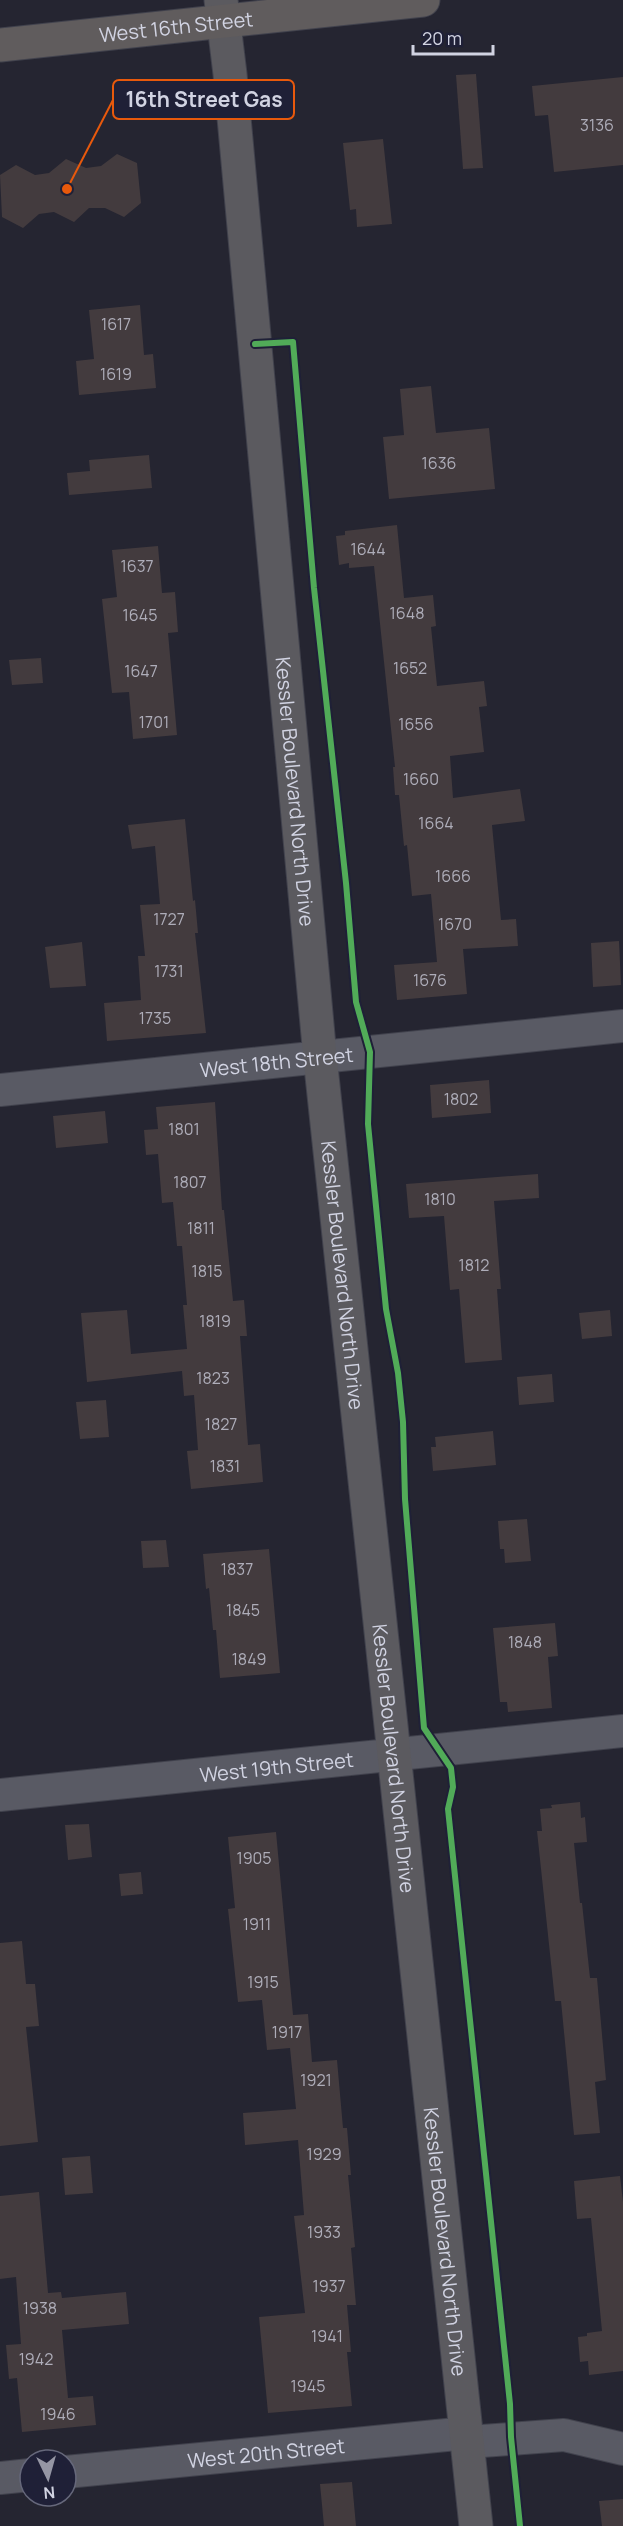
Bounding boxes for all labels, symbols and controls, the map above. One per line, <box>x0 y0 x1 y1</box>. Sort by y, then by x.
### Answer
street label: West 16th Street <box>98 5 254 48</box>
scale bar <box>413 18 492 56</box>
text: 20 m <box>422 26 462 50</box>
callout: 16th Street Gas <box>113 80 294 119</box>
text: 16th Street Gas <box>125 85 283 113</box>
house number: 3136 <box>580 114 614 136</box>
house number: 1617 <box>101 313 131 335</box>
house number: 1619 <box>100 363 132 385</box>
house number: 1636 <box>422 452 456 474</box>
house number: 1644 <box>350 538 386 560</box>
house number: 1637 <box>120 555 154 577</box>
house number: 1648 <box>390 602 424 624</box>
house number: 1645 <box>123 604 157 626</box>
street label: Kessler Boulevard North Drive <box>270 656 321 927</box>
house number: 1652 <box>393 657 427 679</box>
house number: 1647 <box>124 660 158 682</box>
house number: 1701 <box>139 711 169 733</box>
house number: 1656 <box>398 713 434 735</box>
house number: 1660 <box>403 768 439 790</box>
house number: 1664 <box>418 812 454 834</box>
house number: 1666 <box>435 865 471 887</box>
house number: 1727 <box>153 908 185 930</box>
house number: 1670 <box>438 913 472 935</box>
house number: 1731 <box>154 960 184 982</box>
house number: 1676 <box>413 969 447 991</box>
house number: 1735 <box>139 1007 171 1029</box>
street label: West 18th Street <box>199 1040 354 1083</box>
house number: 1802 <box>444 1088 478 1110</box>
house number: 1801 <box>168 1118 200 1140</box>
street label: Kessler Boulevard North Drive <box>315 1139 371 1411</box>
house number: 1807 <box>173 1171 207 1193</box>
house number: 1810 <box>424 1188 456 1210</box>
house number: 1811 <box>187 1217 215 1239</box>
house number: 1812 <box>459 1254 489 1276</box>
house number: 1815 <box>191 1260 223 1282</box>
house number: 1819 <box>199 1310 231 1332</box>
house number: 1823 <box>196 1367 230 1389</box>
house number: 1827 <box>205 1413 237 1435</box>
house number: 1831 <box>210 1455 240 1477</box>
house number: 1837 <box>221 1558 253 1580</box>
house number: 1845 <box>226 1599 260 1621</box>
street label: Kessler Boulevard North Drive <box>367 1623 422 1894</box>
house number: 1848 <box>508 1631 542 1653</box>
house number: 1849 <box>232 1648 266 1670</box>
street label: West 19th Street <box>198 1745 355 1788</box>
house number: 1905 <box>236 1847 272 1869</box>
house number: 1911 <box>243 1913 271 1935</box>
house number: 1915 <box>247 1971 279 1993</box>
house number: 1917 <box>272 2021 302 2043</box>
house number: 1921 <box>300 2069 332 2091</box>
street label: Kessler Boulevard North Drive <box>418 2106 474 2378</box>
house number: 1929 <box>306 2143 342 2165</box>
house number: 1933 <box>307 2221 341 2243</box>
house number: 1937 <box>312 2275 346 2297</box>
house number: 1938 <box>23 2297 57 2319</box>
house number: 1941 <box>311 2325 343 2347</box>
house number: 1942 <box>19 2348 53 2370</box>
house number: 1945 <box>291 2375 325 2397</box>
house number: 1946 <box>40 2403 76 2425</box>
street label: West 20th Street <box>186 2431 346 2474</box>
north arrow <box>18 2448 78 2508</box>
text: N <box>43 2481 56 2504</box>

